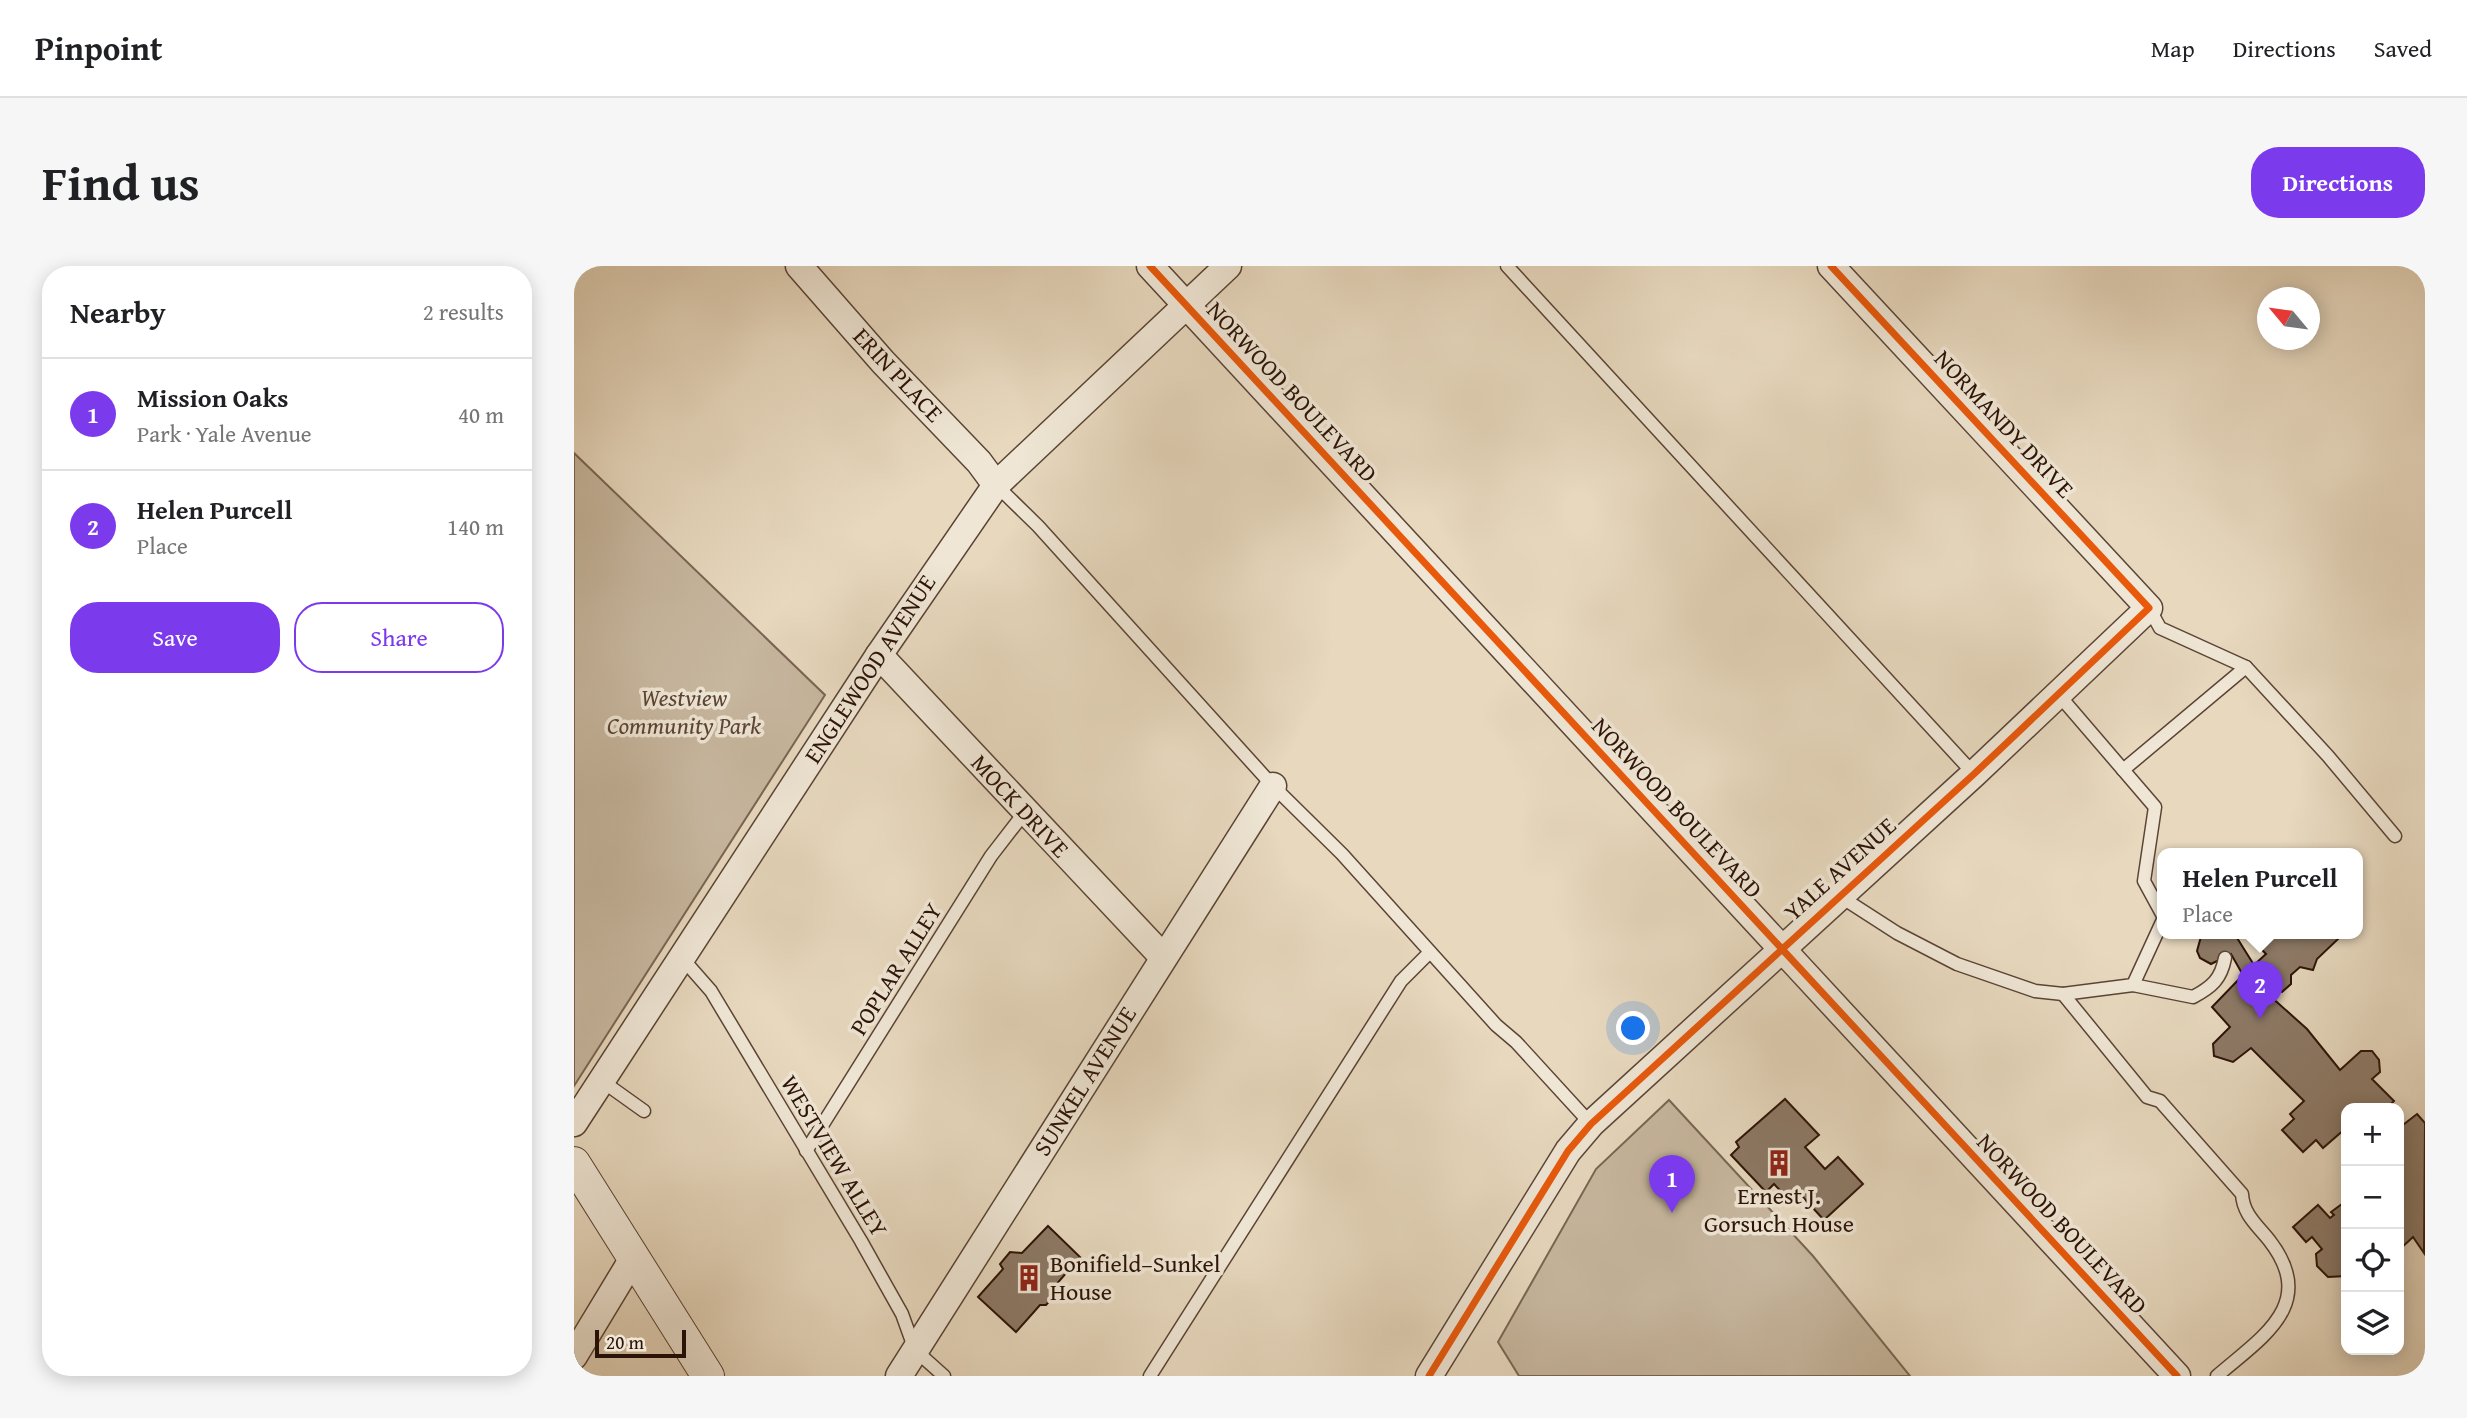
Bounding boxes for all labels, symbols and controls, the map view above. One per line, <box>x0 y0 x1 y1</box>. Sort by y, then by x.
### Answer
text: Pinpoint <box>35 24 162 72</box>
text: Map <box>2151 31 2195 66</box>
text: Directions <box>2233 31 2336 66</box>
text: Saved <box>2374 31 2432 66</box>
text: Find us <box>42 146 200 218</box>
button: Directions <box>2251 147 2425 218</box>
north arrow <box>2257 287 2320 350</box>
text: Nearby <box>70 290 166 334</box>
street label: NORWOOD BOULEVARD <box>1199 293 1386 490</box>
text: 2 results <box>423 295 504 328</box>
street label: ERIN PLACE <box>845 319 952 430</box>
street label: NORMANDY DRIVE <box>1926 342 2082 506</box>
text: Mission Oaks <box>137 378 288 417</box>
text: 1 <box>87 398 99 431</box>
text: 40 m <box>458 398 504 431</box>
text: Park · Yale Avenue <box>137 417 312 450</box>
text: Helen Purcell <box>137 490 292 529</box>
text: 2 <box>87 510 99 543</box>
text: 140 m <box>447 510 504 543</box>
text: Place <box>137 529 188 562</box>
street label: ENGLEWOOD AVENUE <box>795 567 944 770</box>
button: Save <box>70 602 280 673</box>
button: Share <box>294 602 504 673</box>
park label: Westview Community Park <box>607 680 761 743</box>
street label: NORWOOD BOULEVARD <box>1584 709 1771 906</box>
street label: MOCK DRIVE <box>963 746 1078 865</box>
street label: YALE AVENUE <box>1776 809 1904 929</box>
popup <box>2157 848 2363 939</box>
text: Helen Purcell <box>2182 858 2338 897</box>
street label: POPLAR ALLEY <box>841 896 950 1042</box>
text: Place <box>2182 897 2233 930</box>
pin: 2 <box>2237 961 2283 1019</box>
street label: SUNKEL AVENUE <box>1025 999 1145 1162</box>
your location <box>1616 1011 1650 1045</box>
street label: WESTVIEW ALLEY <box>772 1068 897 1243</box>
map controls <box>2341 1103 2404 1355</box>
button: + <box>2341 1103 2404 1166</box>
street label: NORWOOD BOULEVARD <box>1969 1125 2156 1322</box>
building icon: Ernest J. Gorsuch House <box>1764 1148 1794 1178</box>
pin: 1 <box>1649 1155 1695 1213</box>
button: − <box>2341 1166 2404 1229</box>
place label: Ernest J. Gorsuch House <box>1704 1178 1854 1241</box>
button: locate <box>2341 1229 2404 1292</box>
place label: Bonifield–Sunkel House <box>1050 1246 1221 1309</box>
building icon: Bonifield–Sunkel House <box>1014 1263 1044 1293</box>
button: layers <box>2341 1292 2404 1355</box>
scale bar <box>595 1327 686 1359</box>
text: 20 m <box>606 1328 644 1356</box>

